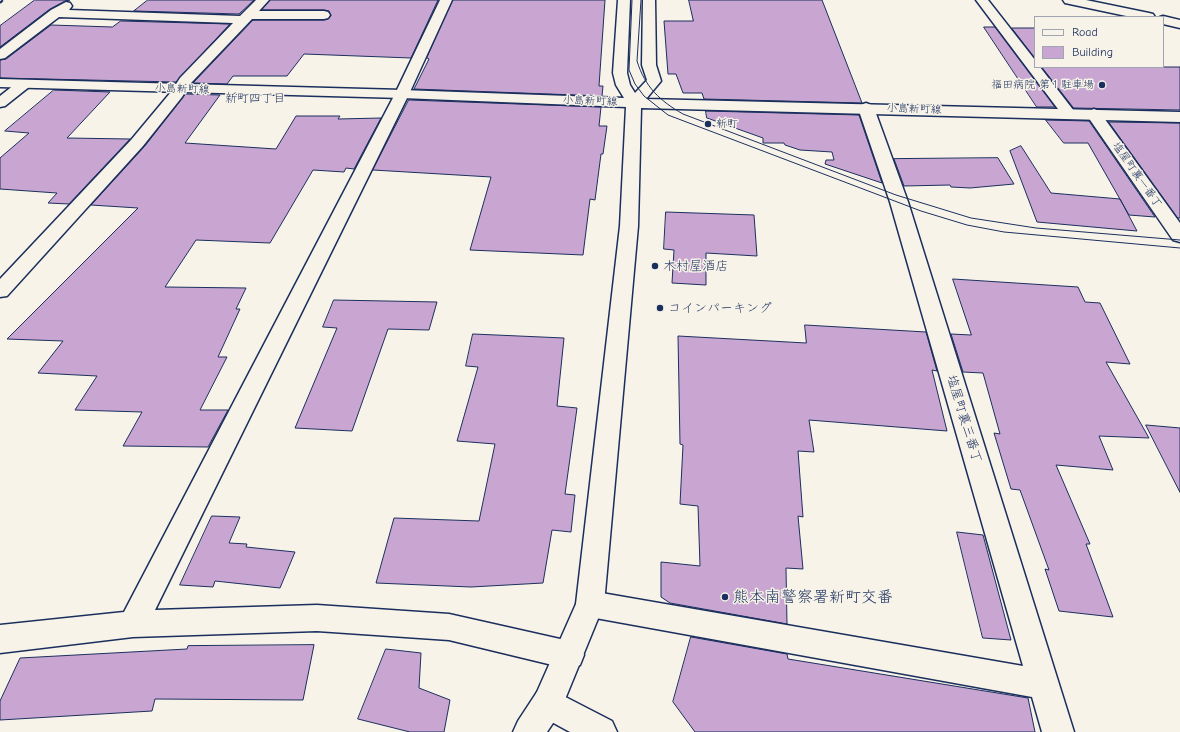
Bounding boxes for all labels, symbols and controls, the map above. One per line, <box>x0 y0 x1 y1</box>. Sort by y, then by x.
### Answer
legend <box>1034 16 1164 68</box>
text: Road <box>1072 25 1098 39</box>
text: Building <box>1072 45 1113 59</box>
place label: 福田病院 第１駐車場 <box>991 78 1094 92</box>
marker: 福田病院 第１駐車場 <box>1097 80 1107 90</box>
street label: 小島新町線 <box>154 81 210 97</box>
district label: 新町四丁目 <box>225 92 285 106</box>
street label: 小島新町線 <box>562 93 618 109</box>
street label: 小島新町線 <box>886 101 942 117</box>
place label: 新町 <box>716 117 738 131</box>
marker: 新町 <box>703 119 713 129</box>
street label: 塩屋町裏一番丁 <box>1110 140 1164 210</box>
place label: 木村屋酒店 <box>663 258 728 274</box>
marker: 木村屋酒店 <box>650 261 660 271</box>
place label: コインパーキング <box>668 300 772 316</box>
marker: コインパーキング <box>655 303 665 313</box>
street label: 塩屋町裏三番丁 <box>943 373 985 465</box>
place label: 熊本南警察署新町交番 <box>733 587 893 607</box>
marker: 熊本南警察署新町交番 <box>720 592 730 602</box>

